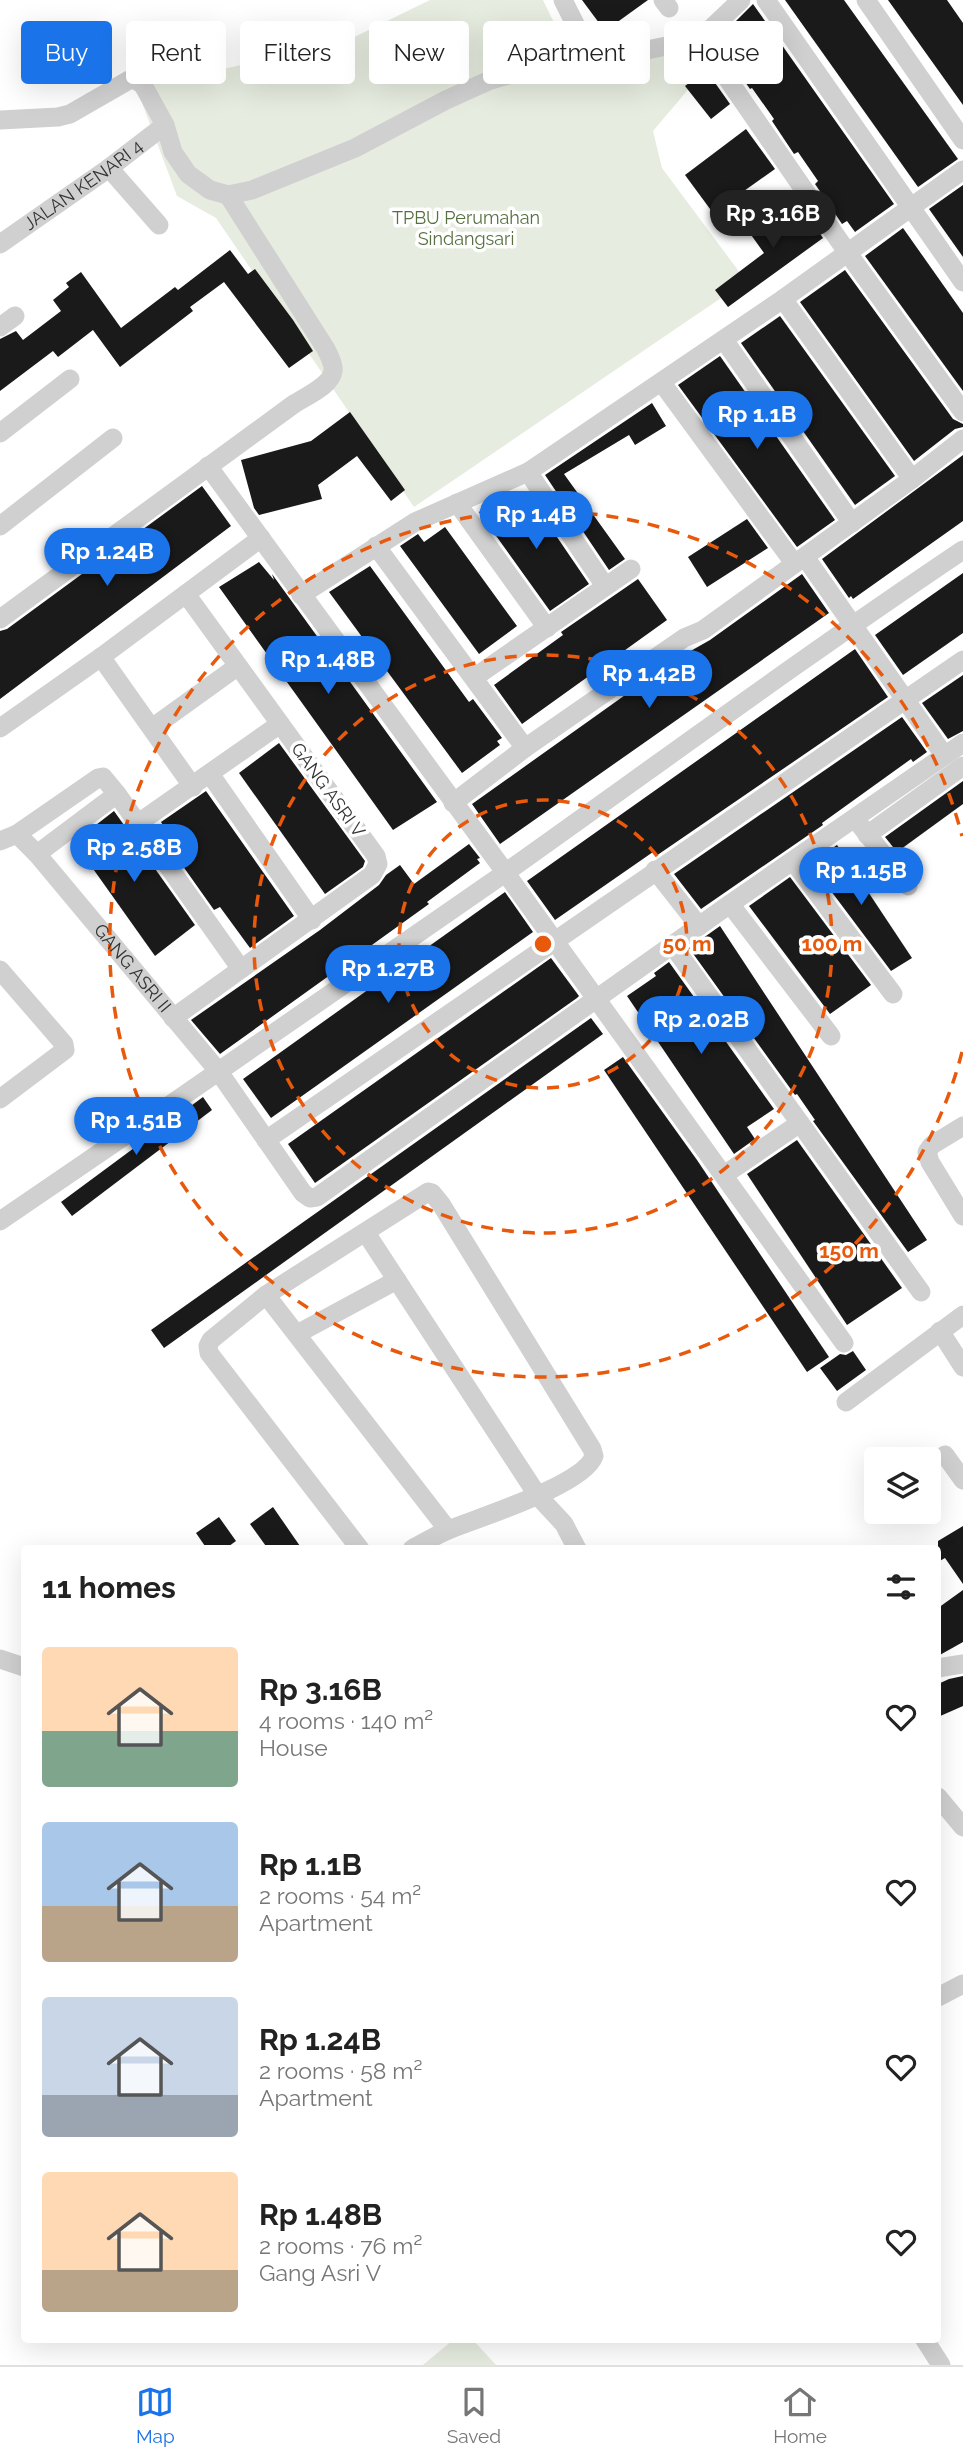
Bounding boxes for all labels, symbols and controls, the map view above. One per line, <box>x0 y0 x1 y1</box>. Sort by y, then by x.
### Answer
chip: Buy <box>21 21 112 84</box>
chip: Rent <box>126 21 226 84</box>
chip: Filters <box>240 21 355 84</box>
chip: New <box>369 21 469 84</box>
chip: Apartment <box>483 21 650 84</box>
chip: House <box>664 21 783 84</box>
street label: JALAN KENARI 4 <box>20 135 147 234</box>
pin: Rp 3.16B <box>701 190 845 250</box>
text: Rp 3.16B <box>726 199 820 226</box>
park label: TPBU Perumahan Sindangsari <box>392 207 540 249</box>
pin: Rp 1.1B <box>692 392 822 451</box>
text: Rp 1.1B <box>718 400 796 427</box>
pin: Rp 1.4B <box>471 491 601 551</box>
text: Rp 1.4B <box>496 500 576 527</box>
pin: Rp 1.24B <box>35 528 179 588</box>
text: Rp 1.24B <box>60 537 154 564</box>
pin: Rp 1.48B <box>256 636 400 696</box>
text: Rp 1.48B <box>281 645 375 672</box>
pin: Rp 1.42B <box>577 650 721 710</box>
text: Rp 1.42B <box>602 659 696 686</box>
street label: GANG ASRI V <box>287 739 370 841</box>
pin: Rp 2.58B <box>62 824 206 884</box>
text: Rp 2.58B <box>86 833 182 860</box>
pin: Rp 1.15B <box>789 848 933 907</box>
text: Rp 1.15B <box>815 856 907 883</box>
street label: GANG ASRI II <box>90 919 176 1016</box>
text: 50 m <box>662 931 712 956</box>
text: 100 m <box>802 931 862 956</box>
centre of rings <box>531 932 555 956</box>
pin: Rp 1.27B <box>316 946 460 1005</box>
text: Rp 1.27B <box>341 954 435 981</box>
pin: Rp 2.02B <box>629 996 773 1056</box>
text: Rp 2.02B <box>653 1005 749 1032</box>
pin: Rp 1.51B <box>64 1098 208 1157</box>
text: Rp 1.51B <box>90 1106 182 1133</box>
text: 150 m <box>819 1238 879 1263</box>
map controls <box>864 1447 941 1524</box>
button: layers <box>864 1447 941 1524</box>
icon: filters <box>882 1568 920 1606</box>
text: 11 homes <box>42 1570 176 1605</box>
text: Rp 3.16B <box>259 1672 382 1707</box>
icon: home <box>98 1675 182 1759</box>
icon: heart <box>882 1698 920 1736</box>
text: 4 rooms · 140 m² <box>259 1707 433 1734</box>
text: House <box>259 1734 328 1761</box>
text: Rp 1.1B <box>259 1847 362 1882</box>
icon: home <box>98 1850 182 1934</box>
icon: heart <box>882 1873 920 1911</box>
text: 2 rooms · 54 m² <box>259 1882 421 1909</box>
text: Apartment <box>259 1909 373 1936</box>
text: Rp 1.24B <box>259 2022 381 2057</box>
icon: home <box>98 2025 182 2109</box>
icon: heart <box>882 2048 920 2086</box>
text: 2 rooms · 58 m² <box>259 2057 422 2084</box>
text: Apartment <box>259 2084 373 2111</box>
text: Rp 1.48B <box>259 2197 382 2232</box>
icon: home <box>98 2200 182 2284</box>
icon: heart <box>882 2223 920 2261</box>
text: 2 rooms · 76 m² <box>259 2232 422 2259</box>
text: Gang Asri V <box>259 2259 381 2286</box>
tab: Map <box>136 2383 175 2447</box>
tab: Saved <box>447 2383 501 2447</box>
tab: Home <box>773 2383 827 2447</box>

